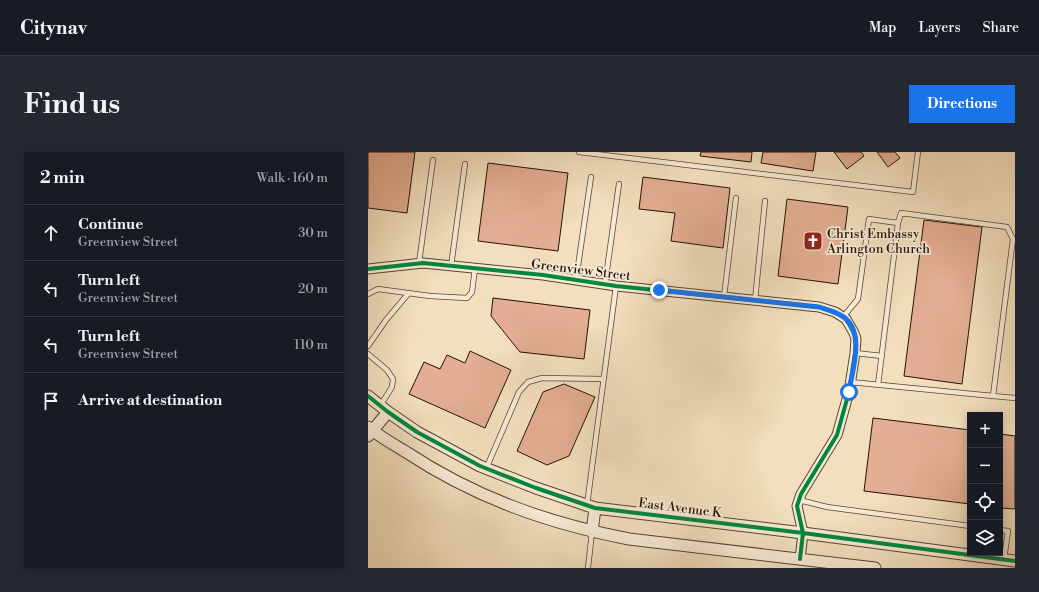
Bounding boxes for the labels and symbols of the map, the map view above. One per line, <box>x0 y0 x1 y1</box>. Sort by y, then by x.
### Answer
place label: Christ Embassy Arlington Church <box>826 226 930 257</box>
church icon: Christ Embassy Arlington Church <box>802 230 824 252</box>
street label: Greenview Street <box>530 256 632 284</box>
route end <box>650 281 668 299</box>
route start <box>840 383 858 401</box>
street label: East Avenue K <box>638 495 724 521</box>

